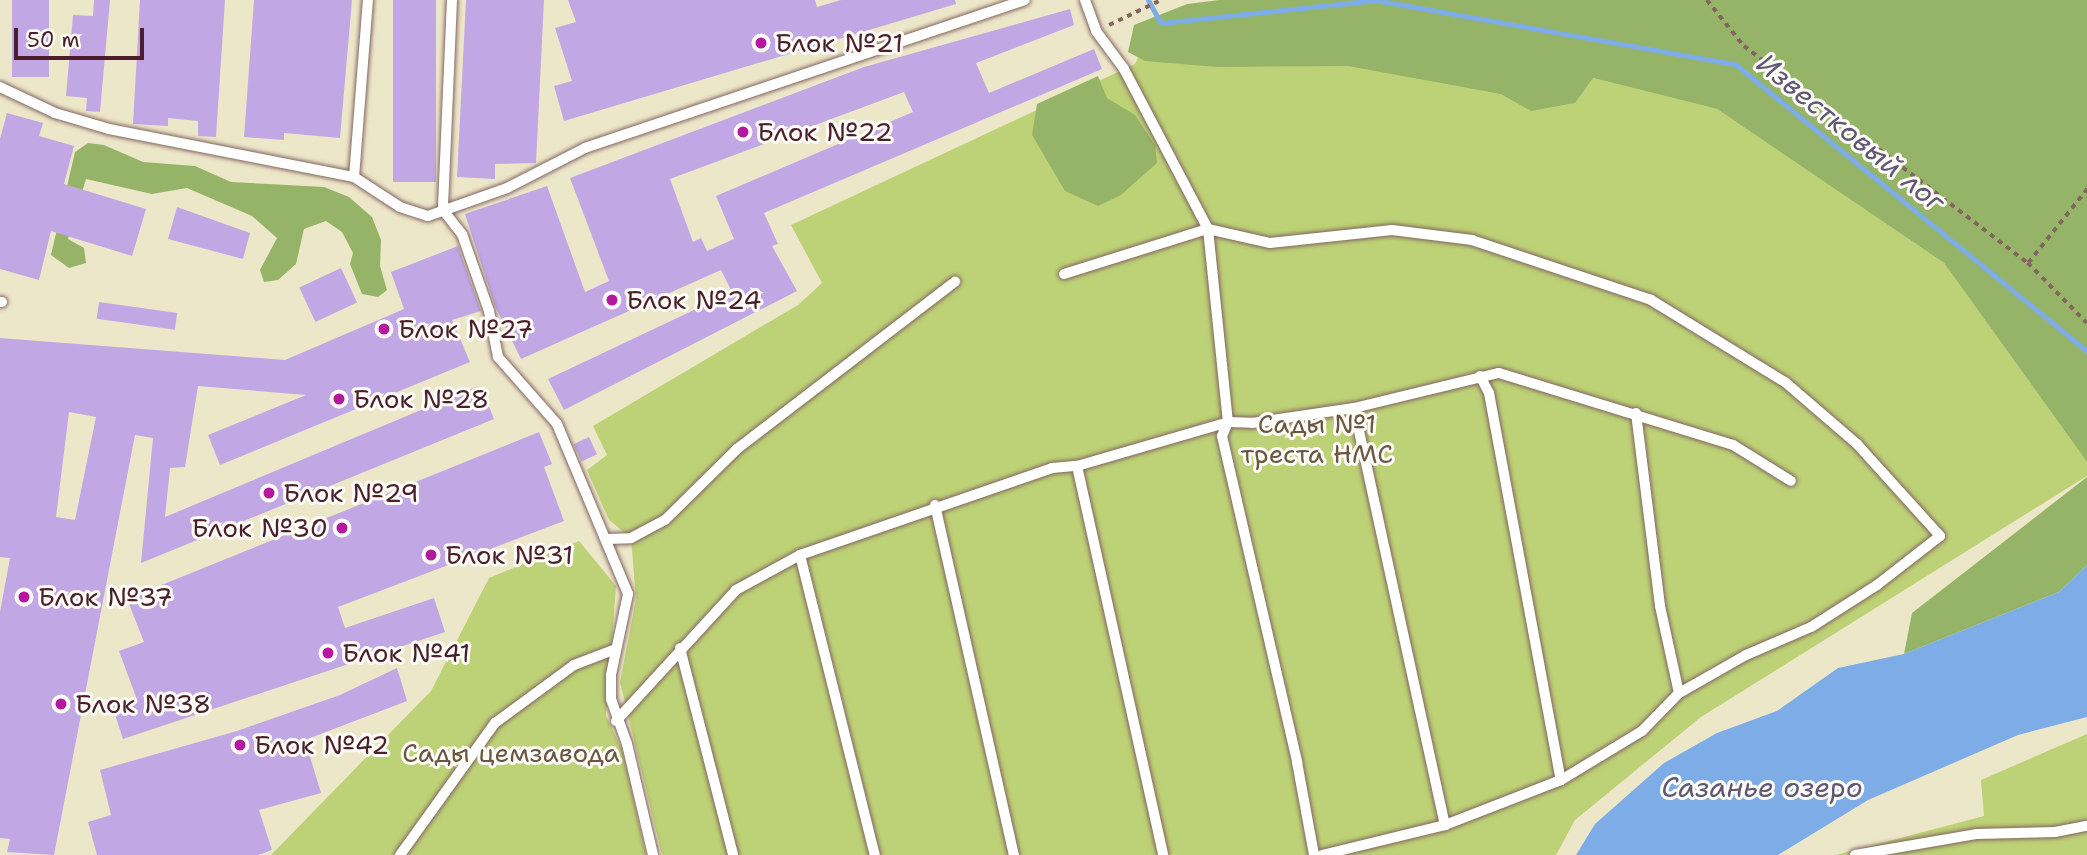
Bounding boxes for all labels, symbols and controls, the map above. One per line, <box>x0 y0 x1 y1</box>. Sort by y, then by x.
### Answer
scale bar <box>18 14 147 58</box>
text: 50 m <box>27 26 80 54</box>
place label: Блок №21 <box>775 27 903 59</box>
marker: Блок №21 <box>753 35 769 51</box>
water label: Известковый лог <box>1750 46 1952 218</box>
place label: Блок №22 <box>757 116 893 148</box>
marker: Блок №22 <box>735 124 751 140</box>
place label: Блок №24 <box>626 284 761 316</box>
marker: Блок №24 <box>604 292 620 308</box>
place label: Блок №27 <box>398 313 533 345</box>
marker: Блок №27 <box>376 321 392 337</box>
place label: Блок №28 <box>353 383 489 415</box>
marker: Блок №28 <box>331 391 347 407</box>
park label: Сады №1 треста НМС <box>1241 408 1393 470</box>
place label: Блок №29 <box>283 477 419 509</box>
marker: Блок №29 <box>261 485 277 501</box>
place label: Блок №30 <box>191 512 328 544</box>
marker: Блок №30 <box>334 520 350 536</box>
place label: Блок №31 <box>445 539 573 571</box>
marker: Блок №31 <box>423 547 439 563</box>
place label: Блок №37 <box>38 581 173 613</box>
marker: Блок №37 <box>16 589 32 605</box>
place label: Блок №41 <box>342 637 470 669</box>
marker: Блок №41 <box>320 645 336 661</box>
place label: Блок №38 <box>75 688 211 720</box>
marker: Блок №38 <box>53 696 69 712</box>
place label: Блок №42 <box>254 729 389 761</box>
marker: Блок №42 <box>232 737 248 753</box>
park label: Сады цемзавода <box>402 737 620 769</box>
water label: Сазанье озеро <box>1661 770 1863 804</box>

